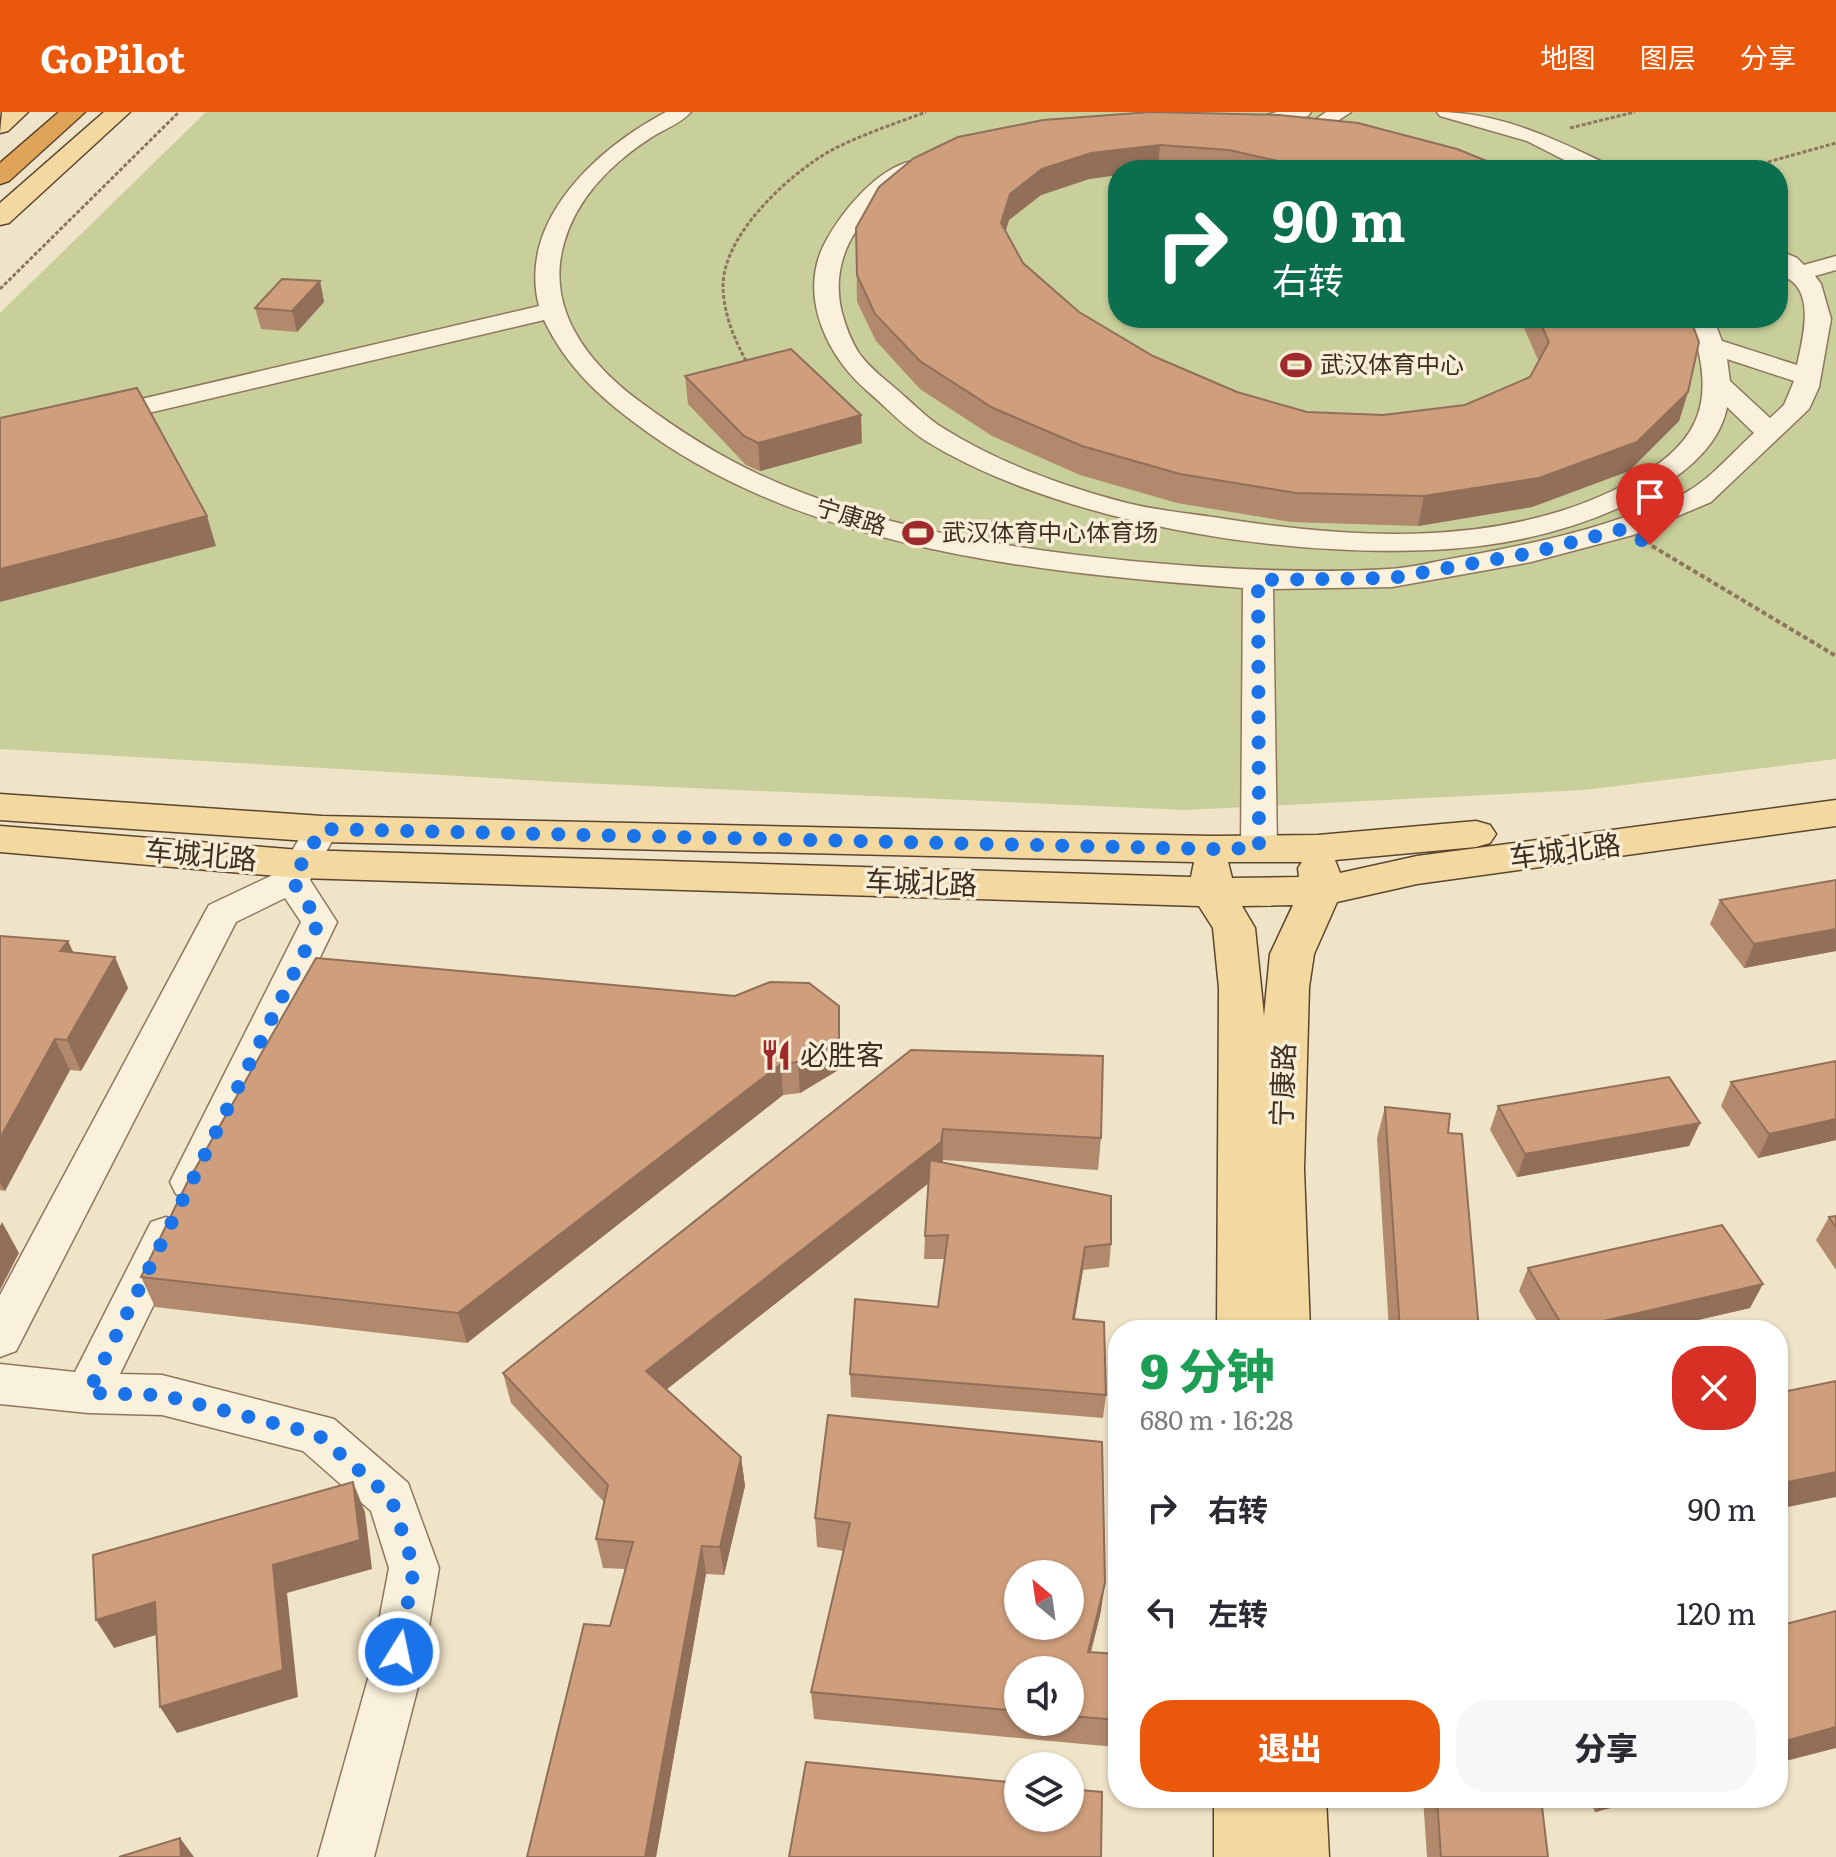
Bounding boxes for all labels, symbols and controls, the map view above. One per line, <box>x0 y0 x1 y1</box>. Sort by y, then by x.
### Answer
text: GoPilot <box>40 28 185 85</box>
text: 地图 <box>1540 35 1596 77</box>
text: 图层 <box>1640 35 1696 77</box>
text: 分享 <box>1740 35 1796 77</box>
text: 90 m <box>1272 176 1406 259</box>
icon: right <box>1140 192 1244 296</box>
text: 右转 <box>1272 252 1344 305</box>
place label: 武汉体育中心 <box>1320 345 1464 380</box>
sports icon: 武汉体育中心 <box>1279 348 1313 382</box>
pin <box>1616 463 1684 545</box>
icon: arrive <box>1628 475 1672 519</box>
street label: 宁康路 <box>812 487 891 542</box>
place label: 武汉体育中心体育场 <box>942 513 1158 548</box>
sports icon: 武汉体育中心体育场 <box>901 516 935 550</box>
street label: 车城北路 <box>1507 821 1623 877</box>
street label: 车城北路 <box>144 827 259 879</box>
street label: 车城北路 <box>864 858 978 904</box>
place label: 必胜客 <box>800 1032 884 1074</box>
restaurant icon: 必胜客 <box>759 1038 793 1072</box>
street label: 宁康路 <box>1259 1042 1303 1128</box>
text: 9 分钟 <box>1140 1333 1275 1404</box>
button: close <box>1672 1346 1756 1430</box>
text: 680 m · 16:28 <box>1140 1399 1293 1438</box>
icon: right <box>1140 1486 1184 1530</box>
text: 右转 <box>1208 1486 1268 1530</box>
text: 90 m <box>1688 1486 1756 1530</box>
north arrow <box>1004 1560 1084 1640</box>
map controls <box>1004 1560 1084 1832</box>
icon: left <box>1140 1590 1184 1634</box>
text: 左转 <box>1208 1590 1268 1634</box>
text: 120 m <box>1676 1590 1756 1634</box>
position arrow <box>357 1610 441 1694</box>
button: sound <box>1004 1656 1084 1736</box>
button: 退出 <box>1140 1700 1440 1792</box>
button: 分享 <box>1456 1700 1756 1792</box>
button: layers <box>1004 1752 1084 1832</box>

